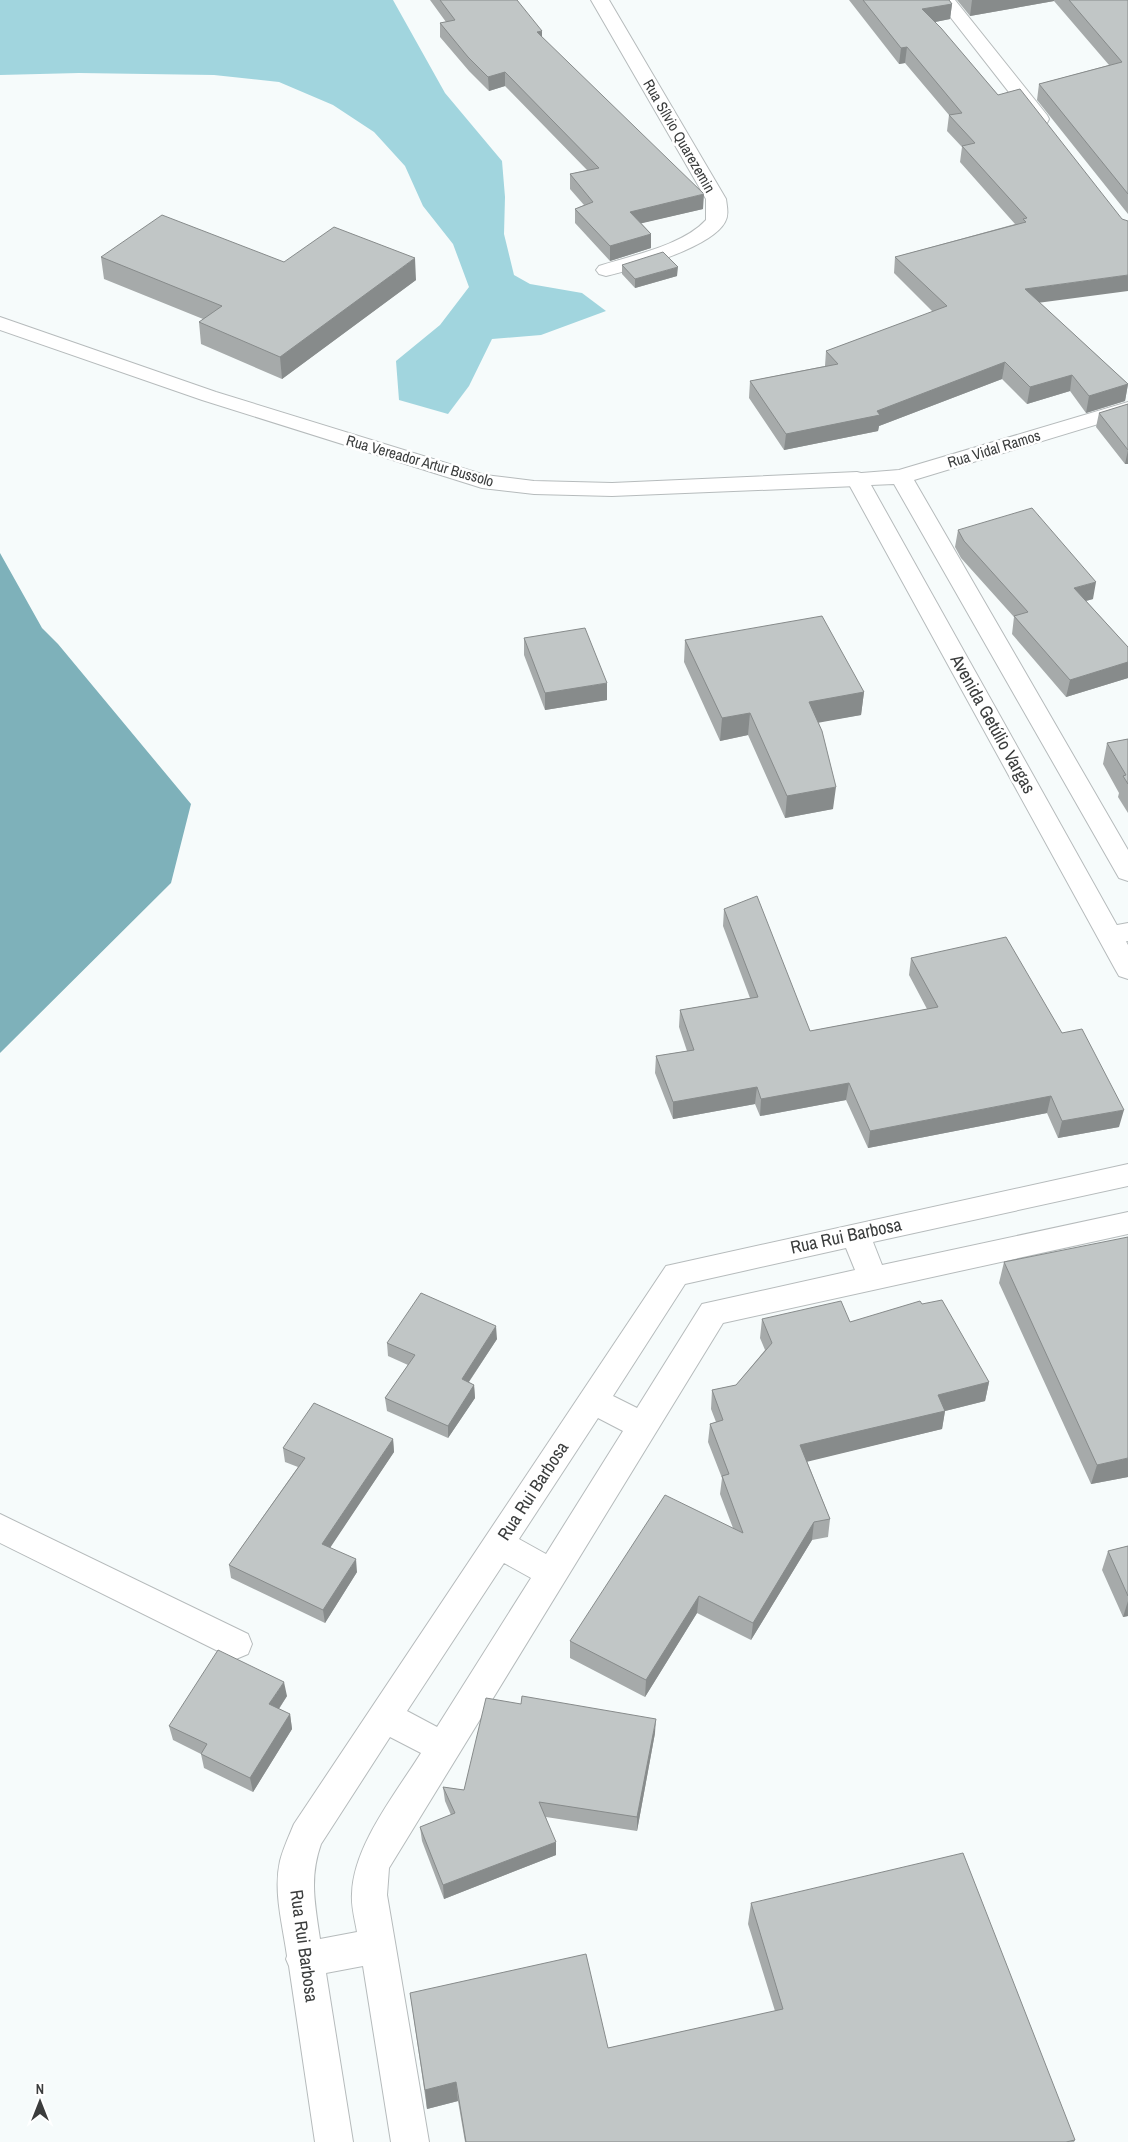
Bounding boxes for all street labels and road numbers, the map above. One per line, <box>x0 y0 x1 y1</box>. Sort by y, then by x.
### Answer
street label: Rua Sílvio Quarezemin <box>638 75 720 196</box>
street label: Rua Vidal Ramos <box>945 424 1043 473</box>
street label: Rua Vereador Artur Bussolo <box>344 429 496 492</box>
street label: Avenida Getúlio Vargas <box>944 649 1042 798</box>
street label: Rua Rui Barbosa <box>788 1212 904 1260</box>
street label: Rua Rui Barbosa <box>491 1436 574 1545</box>
street label: Rua Rui Barbosa <box>284 1888 325 2004</box>

